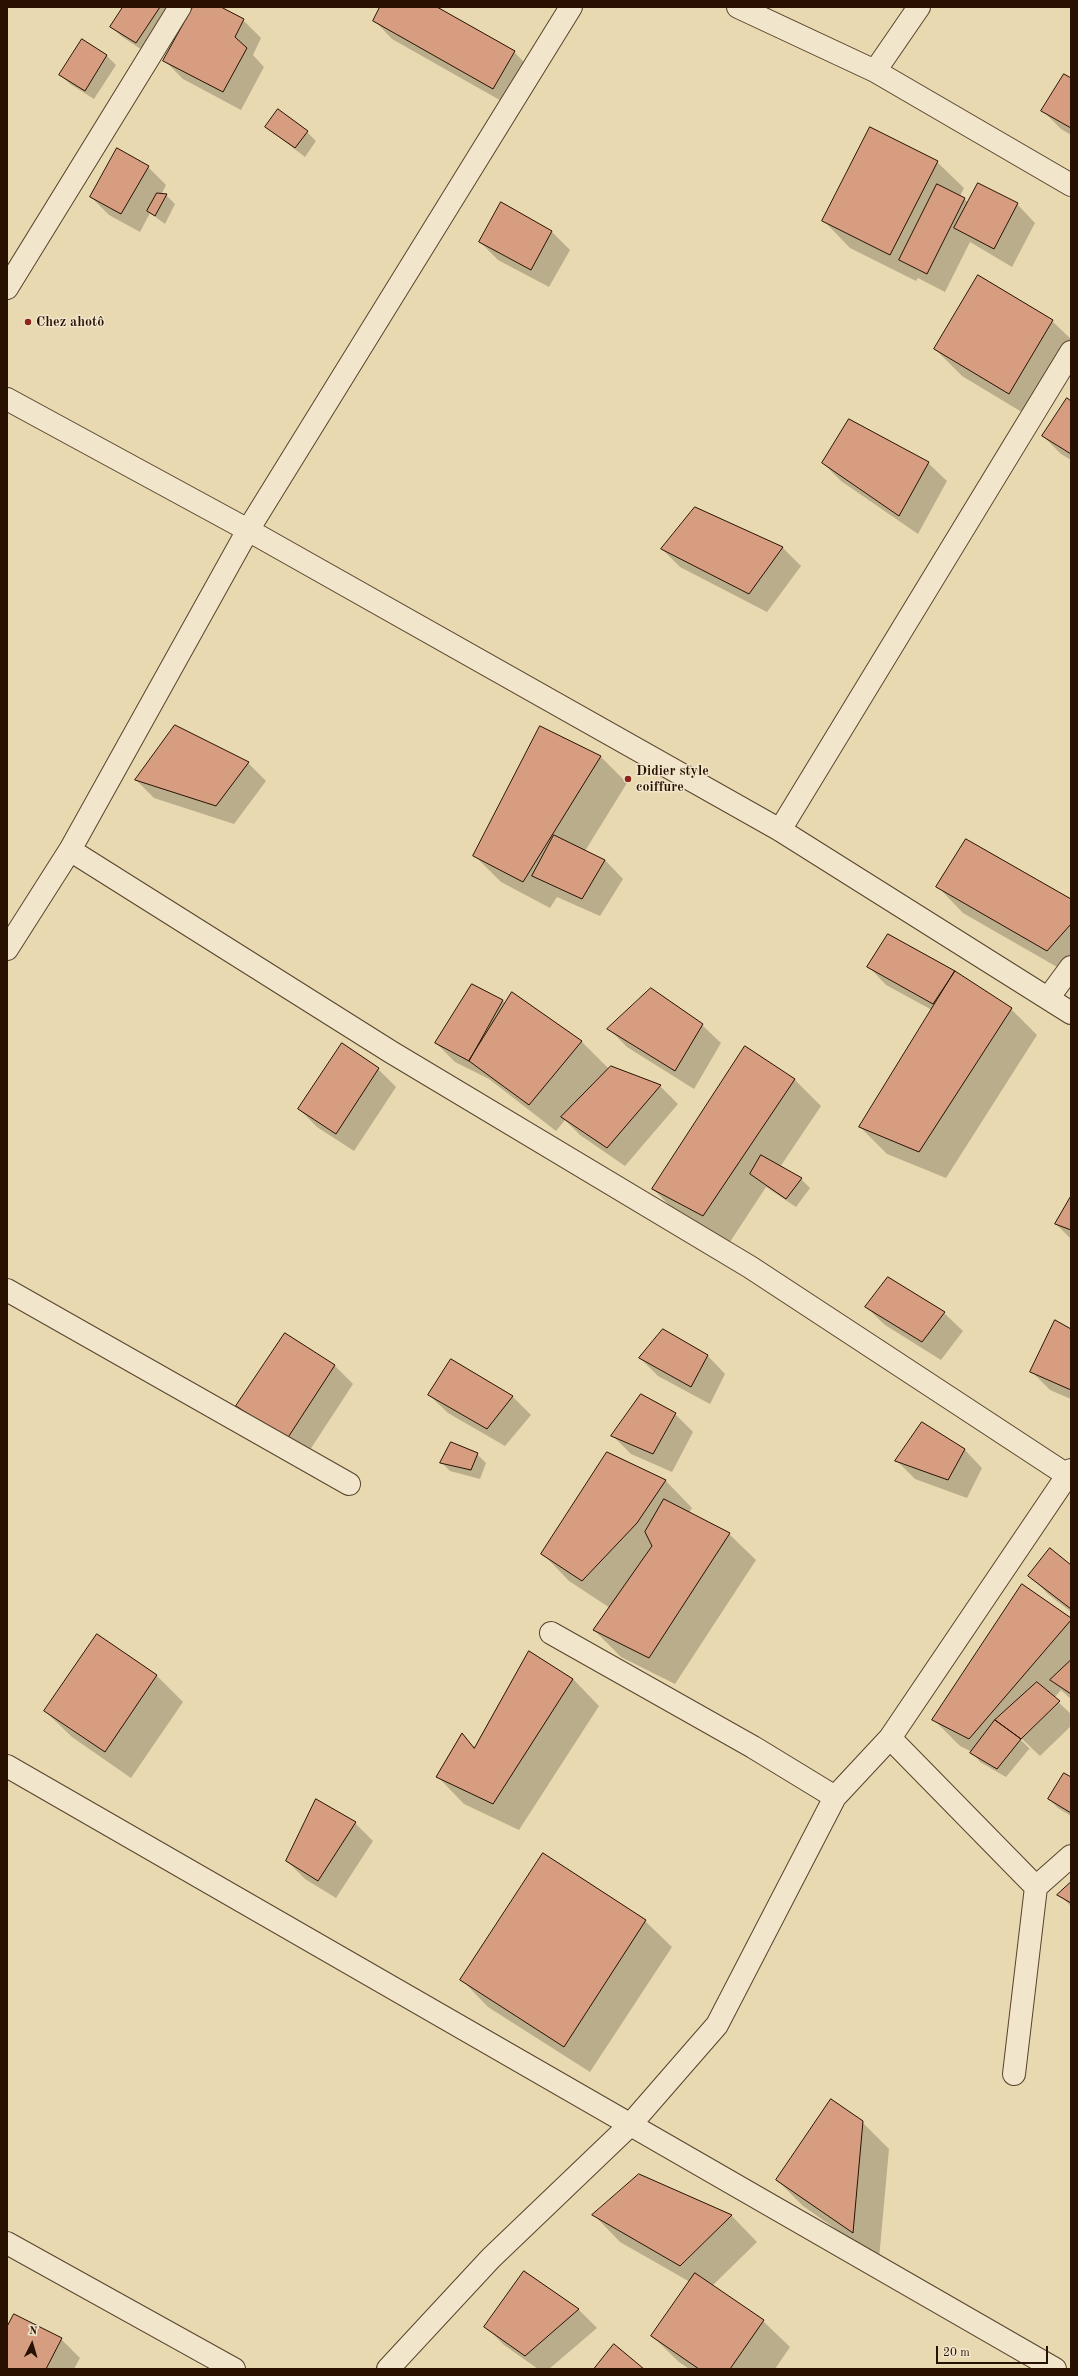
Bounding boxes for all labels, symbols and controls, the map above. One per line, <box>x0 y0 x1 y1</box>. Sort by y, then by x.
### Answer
place label: Chez ahotô <box>36 314 104 330</box>
marker: Chez ahotô <box>23 317 33 327</box>
place label: Didier style coiffure <box>636 763 709 796</box>
marker: Didier style coiffure <box>623 774 633 784</box>
north arrow <box>12 2324 52 2364</box>
text: N <box>28 2326 38 2337</box>
scale bar <box>938 2338 1050 2364</box>
text: 20 m <box>943 2347 970 2359</box>

